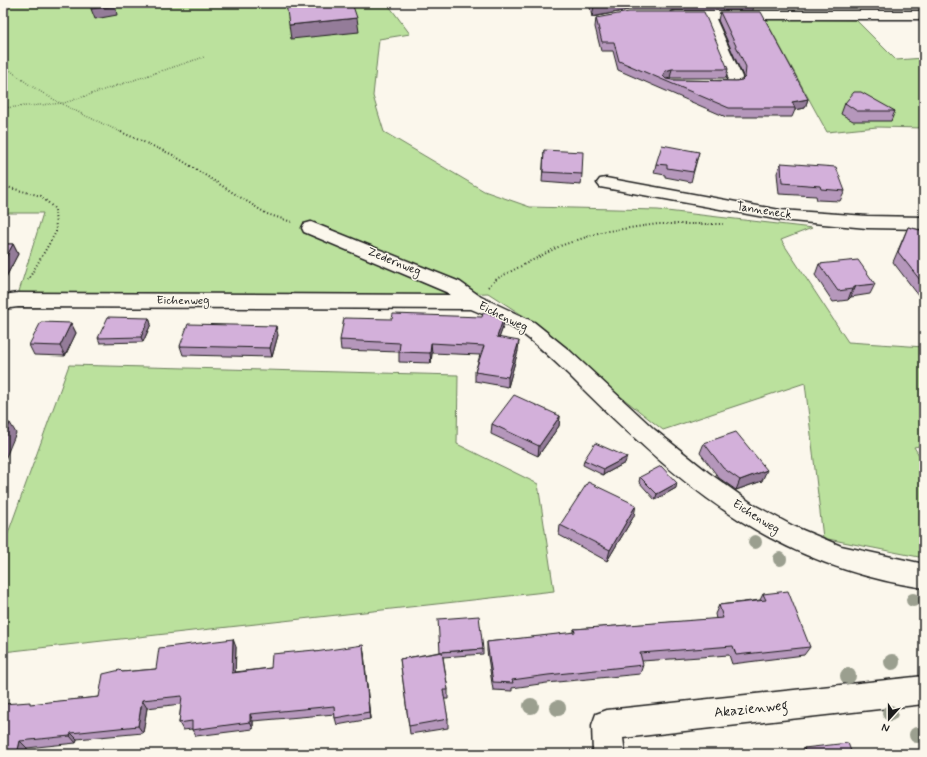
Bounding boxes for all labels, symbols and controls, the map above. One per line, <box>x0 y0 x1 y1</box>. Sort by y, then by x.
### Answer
street label: Tanneneck <box>735 199 793 223</box>
street label: Zedernweg <box>365 244 423 280</box>
street label: Eichenweg <box>157 293 209 309</box>
street label: Eichenweg <box>476 298 530 336</box>
street label: Eichenweg <box>729 496 783 538</box>
street label: Akazienweg <box>713 696 789 724</box>
north arrow <box>869 699 909 739</box>
text: N <box>880 720 892 735</box>

